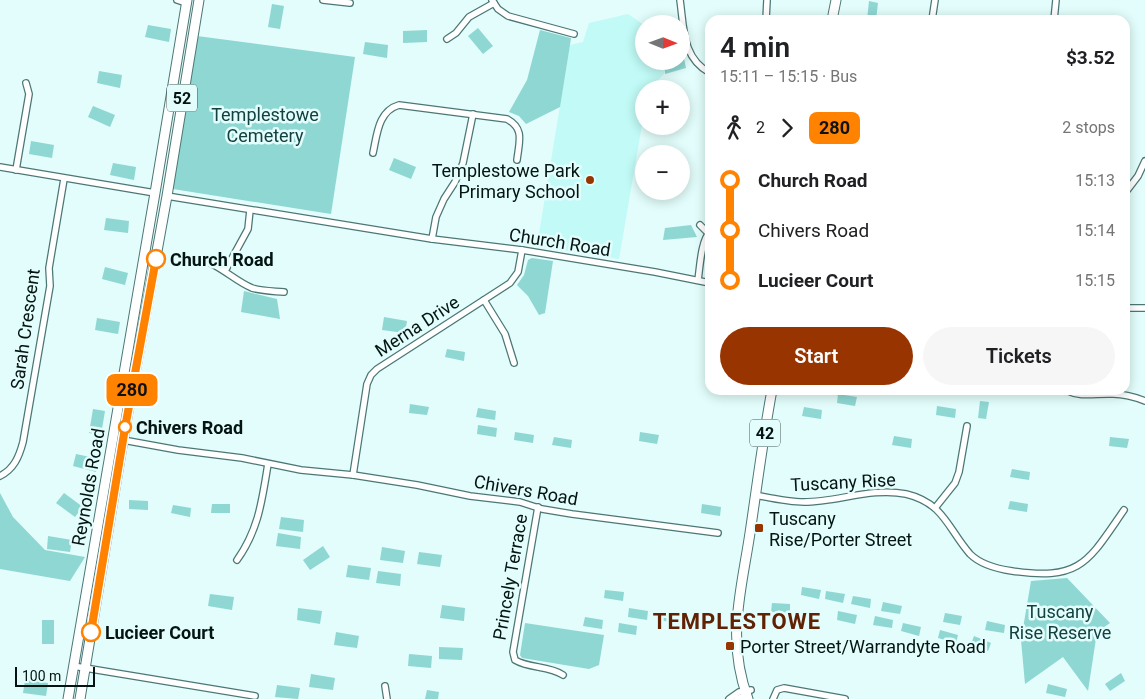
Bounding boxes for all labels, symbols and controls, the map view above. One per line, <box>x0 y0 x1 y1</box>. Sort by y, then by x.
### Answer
north arrow <box>635 15 690 70</box>
map controls <box>635 15 690 200</box>
text: 4 min <box>720 31 790 64</box>
text: $3.52 <box>1066 46 1115 69</box>
text: 15:11 – 15:15 · Bus <box>720 67 857 86</box>
button: + <box>635 80 690 135</box>
road number: 52 <box>167 85 197 112</box>
park label: Templestowe Cemetery <box>211 104 319 146</box>
icon: walk <box>720 114 748 142</box>
icon: forward <box>773 114 801 142</box>
text: 280 <box>819 117 850 138</box>
text: 2 <box>756 118 765 137</box>
text: 2 stops <box>1062 118 1115 137</box>
button: − <box>635 145 690 200</box>
place label: Templestowe Park Primary School <box>432 160 581 202</box>
text: Church Road <box>758 169 868 192</box>
text: 15:13 <box>1075 171 1115 190</box>
marker: Templestowe Park Primary School <box>584 174 596 186</box>
text: Chivers Road <box>758 219 869 242</box>
text: 15:14 <box>1075 221 1115 240</box>
street label: Church Road <box>508 224 612 260</box>
marker: Church Road <box>146 249 166 269</box>
place label: Church Road <box>170 249 274 270</box>
street label: Sarah Crescent <box>6 267 44 391</box>
text: Lucieer Court <box>758 269 873 292</box>
text: 15:15 <box>1075 271 1115 290</box>
street label: Merna Drive <box>371 291 463 361</box>
button: Start <box>720 327 913 385</box>
button: Tickets <box>923 327 1115 385</box>
line badge: 280 <box>103 374 161 406</box>
text: 280 <box>117 379 147 400</box>
place label: Chivers Road <box>136 417 243 438</box>
road number: 42 <box>750 419 780 446</box>
marker: Chivers Road <box>118 420 132 434</box>
street label: Reynolds Road <box>67 427 109 547</box>
street label: Tuscany Rise <box>790 469 896 495</box>
street label: Chivers Road <box>472 471 580 509</box>
place label: Tuscany Rise/Porter Street <box>769 508 912 550</box>
street label: Princely Terrace <box>489 512 531 642</box>
marker: Tuscany Rise/Porter Street <box>753 522 765 534</box>
park label: Tuscany Rise Reserve <box>1009 601 1111 643</box>
district label: TEMPLESTOWE <box>653 609 821 634</box>
marker: Lucieer Court <box>81 622 101 642</box>
place label: Lucieer Court <box>105 622 214 643</box>
place label: Porter Street/Warrandyte Road <box>740 636 986 657</box>
marker: Porter Street/Warrandyte Road <box>724 640 736 652</box>
scale bar <box>15 664 95 687</box>
text: 100 m <box>22 668 61 684</box>

